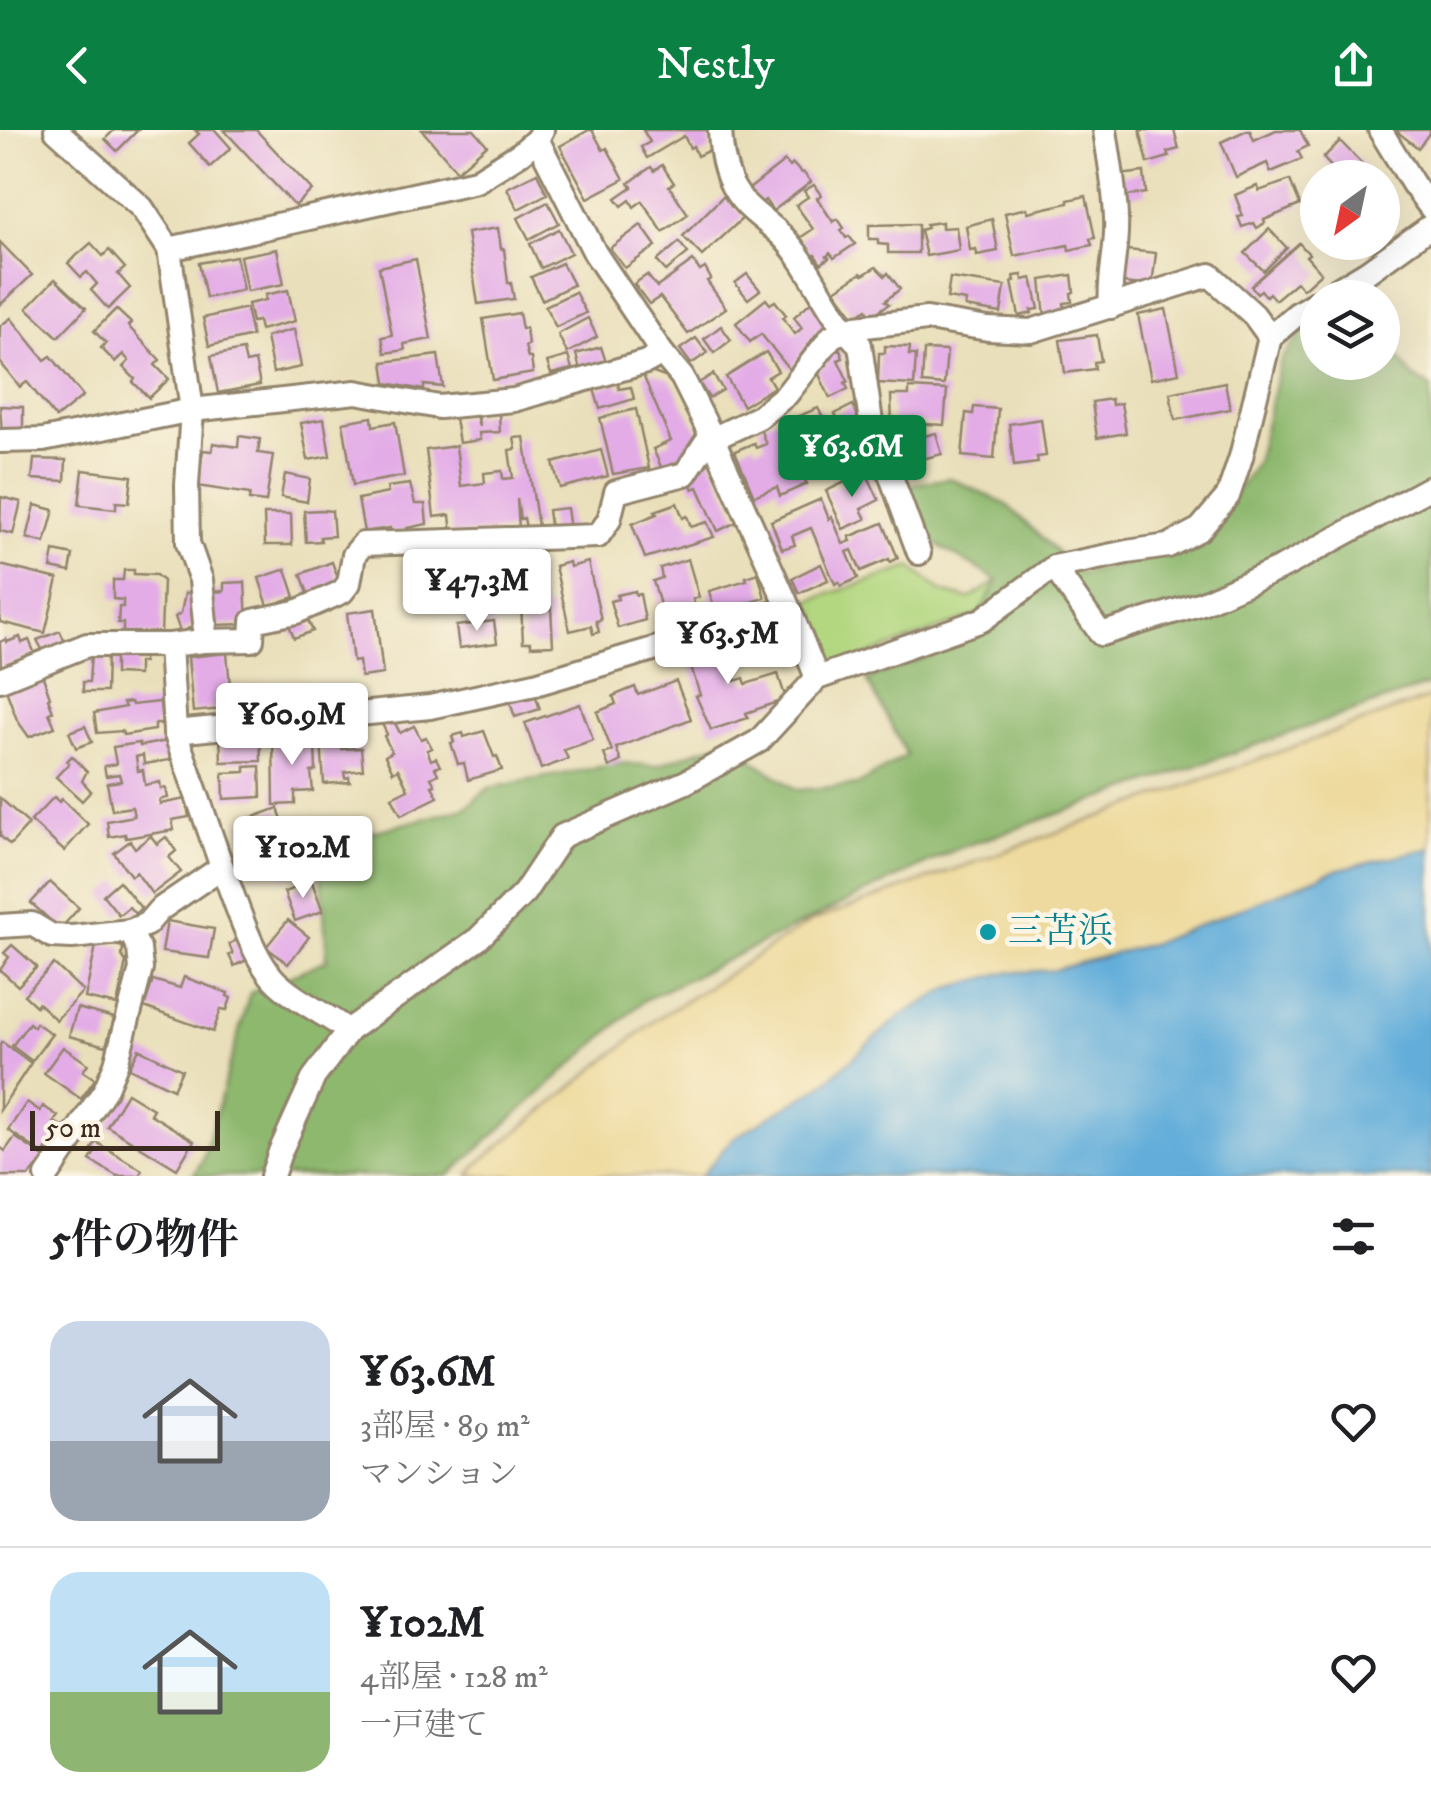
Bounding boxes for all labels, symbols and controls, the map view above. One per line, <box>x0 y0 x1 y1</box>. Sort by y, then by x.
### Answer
text: Nestly <box>656 37 775 93</box>
icon: back <box>50 38 105 93</box>
icon: share <box>1326 38 1381 93</box>
north arrow <box>1300 160 1400 260</box>
map controls <box>1300 160 1400 380</box>
button: layers <box>1300 280 1400 380</box>
pin: ¥63.6M <box>771 415 933 500</box>
text: ¥63.6M <box>800 427 904 467</box>
pin: ¥47.3M <box>396 549 558 634</box>
text: ¥47.3M <box>425 561 529 601</box>
pin: ¥63.5M <box>647 602 809 687</box>
text: ¥63.5M <box>677 614 779 654</box>
pin: ¥60.9M <box>211 683 373 768</box>
text: ¥60.9M <box>238 695 346 735</box>
pin: ¥102M <box>233 816 373 901</box>
text: ¥102M <box>255 828 351 868</box>
place label: 三苫浜 <box>1008 910 1113 954</box>
marker: 三苫浜 <box>977 921 999 943</box>
scale bar <box>30 1106 220 1150</box>
text: 50 m <box>45 1111 101 1146</box>
icon: filters <box>1326 1209 1381 1264</box>
text: 5件の物件 <box>50 1215 239 1267</box>
text: ¥63.6M <box>360 1347 496 1399</box>
icon: home <box>130 1361 250 1481</box>
icon: heart <box>1326 1394 1381 1449</box>
text: 3部屋 · 89 m² <box>360 1407 530 1447</box>
text: マンション <box>360 1455 519 1495</box>
text: ¥102M <box>360 1598 485 1650</box>
icon: home <box>130 1612 250 1732</box>
icon: heart <box>1326 1645 1381 1700</box>
text: 4部屋 · 128 m² <box>360 1658 548 1698</box>
text: 一戸建て <box>360 1706 488 1746</box>

